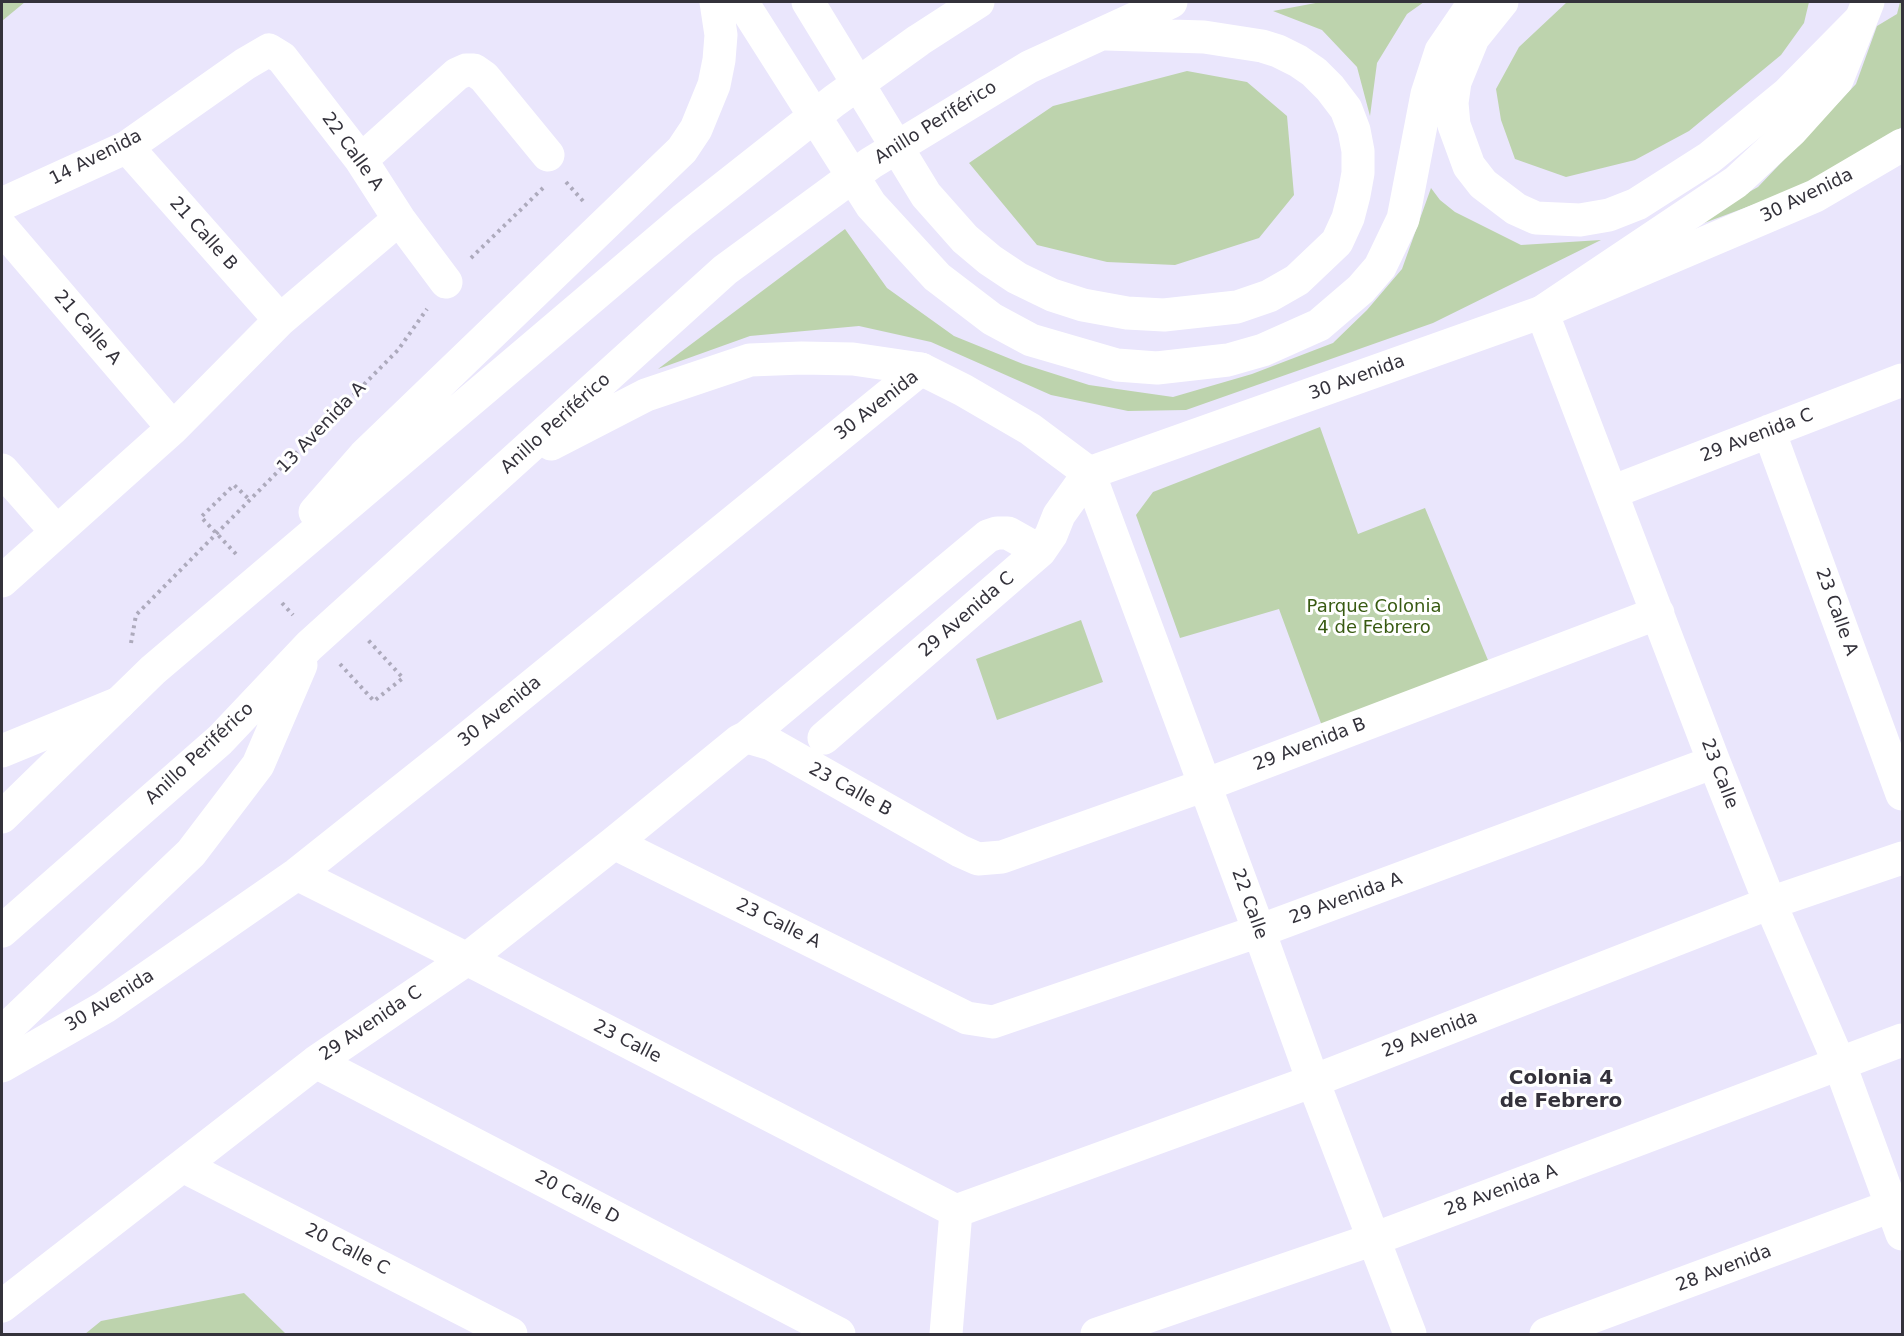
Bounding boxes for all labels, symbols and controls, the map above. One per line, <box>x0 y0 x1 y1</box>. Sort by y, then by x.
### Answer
street label: Anillo Periférico <box>871 77 1001 169</box>
street label: 22 Calle A <box>316 109 388 195</box>
street label: 14 Avenida <box>46 126 146 190</box>
street label: 30 Avenida <box>1757 164 1857 228</box>
street label: 21 Calle B <box>164 193 242 275</box>
street label: 21 Calle A <box>49 286 125 370</box>
street label: 30 Avenida <box>1306 351 1408 405</box>
street label: 30 Avenida <box>831 367 923 445</box>
street label: Anillo Periférico <box>497 369 615 479</box>
street label: 13 Avenida A <box>273 378 371 478</box>
street label: 29 Avenida C <box>1698 405 1816 467</box>
street label: 23 Calle A <box>1810 565 1862 659</box>
street label: 29 Avenida C <box>915 568 1019 662</box>
park label: Parque Colonia 4 de Febrero <box>1307 596 1441 638</box>
street label: 30 Avenida <box>454 672 546 752</box>
street label: Anillo Periférico <box>141 698 259 810</box>
street label: 29 Avenida B <box>1251 714 1369 776</box>
street label: 23 Calle <box>1696 736 1742 812</box>
street label: 23 Calle B <box>805 758 895 822</box>
street label: 22 Calle <box>1226 866 1272 942</box>
street label: 29 Avenida A <box>1287 869 1405 929</box>
street label: 23 Calle A <box>732 894 824 954</box>
street label: 30 Avenida <box>62 965 158 1037</box>
street label: 29 Avenida C <box>316 982 426 1066</box>
street label: 29 Avenida <box>1379 1007 1481 1063</box>
street label: 23 Calle <box>589 1016 665 1068</box>
district label: Colonia 4 de Febrero <box>1500 1067 1622 1114</box>
street label: 28 Avenida A <box>1442 1161 1560 1221</box>
street label: 20 Calle D <box>531 1167 623 1229</box>
street label: 20 Calle C <box>301 1220 393 1280</box>
street label: 28 Avenida <box>1673 1241 1775 1297</box>

